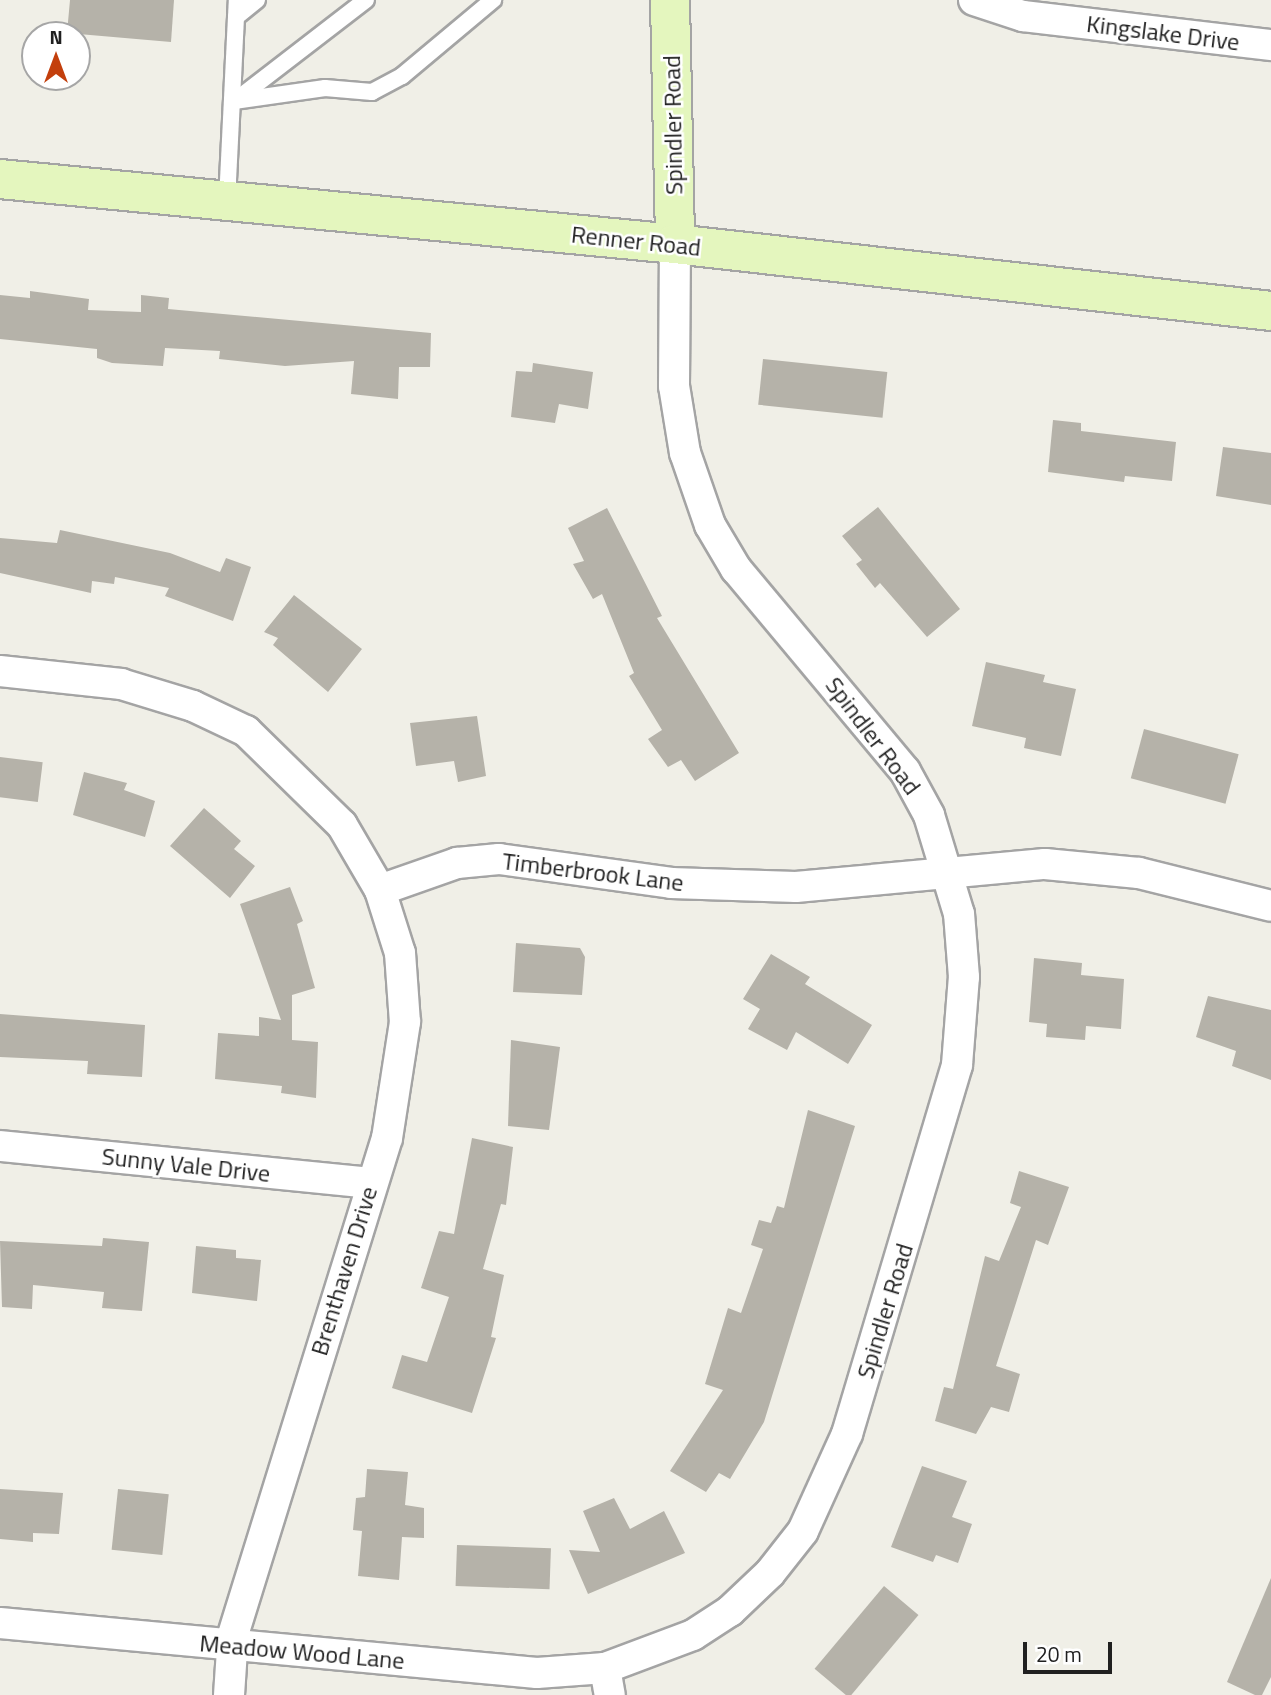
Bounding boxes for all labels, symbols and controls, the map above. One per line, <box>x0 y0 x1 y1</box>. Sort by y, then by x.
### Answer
street label: Kingslake Drive <box>1085 9 1241 57</box>
north arrow <box>21 21 91 91</box>
text: N <box>49 22 63 51</box>
street label: Spindler Road <box>657 55 689 195</box>
street label: Renner Road <box>570 220 702 262</box>
street label: Spindler Road <box>819 672 927 800</box>
street label: Timberbrook Lane <box>501 847 685 897</box>
street label: Sunny Vale Drive <box>100 1142 272 1188</box>
street label: Brenthaven Drive <box>305 1183 383 1359</box>
street label: Spindler Road <box>851 1240 919 1382</box>
scale bar <box>1026 1628 1115 1672</box>
street label: Meadow Wood Lane <box>198 1629 406 1675</box>
text: 20 m <box>1036 1638 1082 1670</box>

